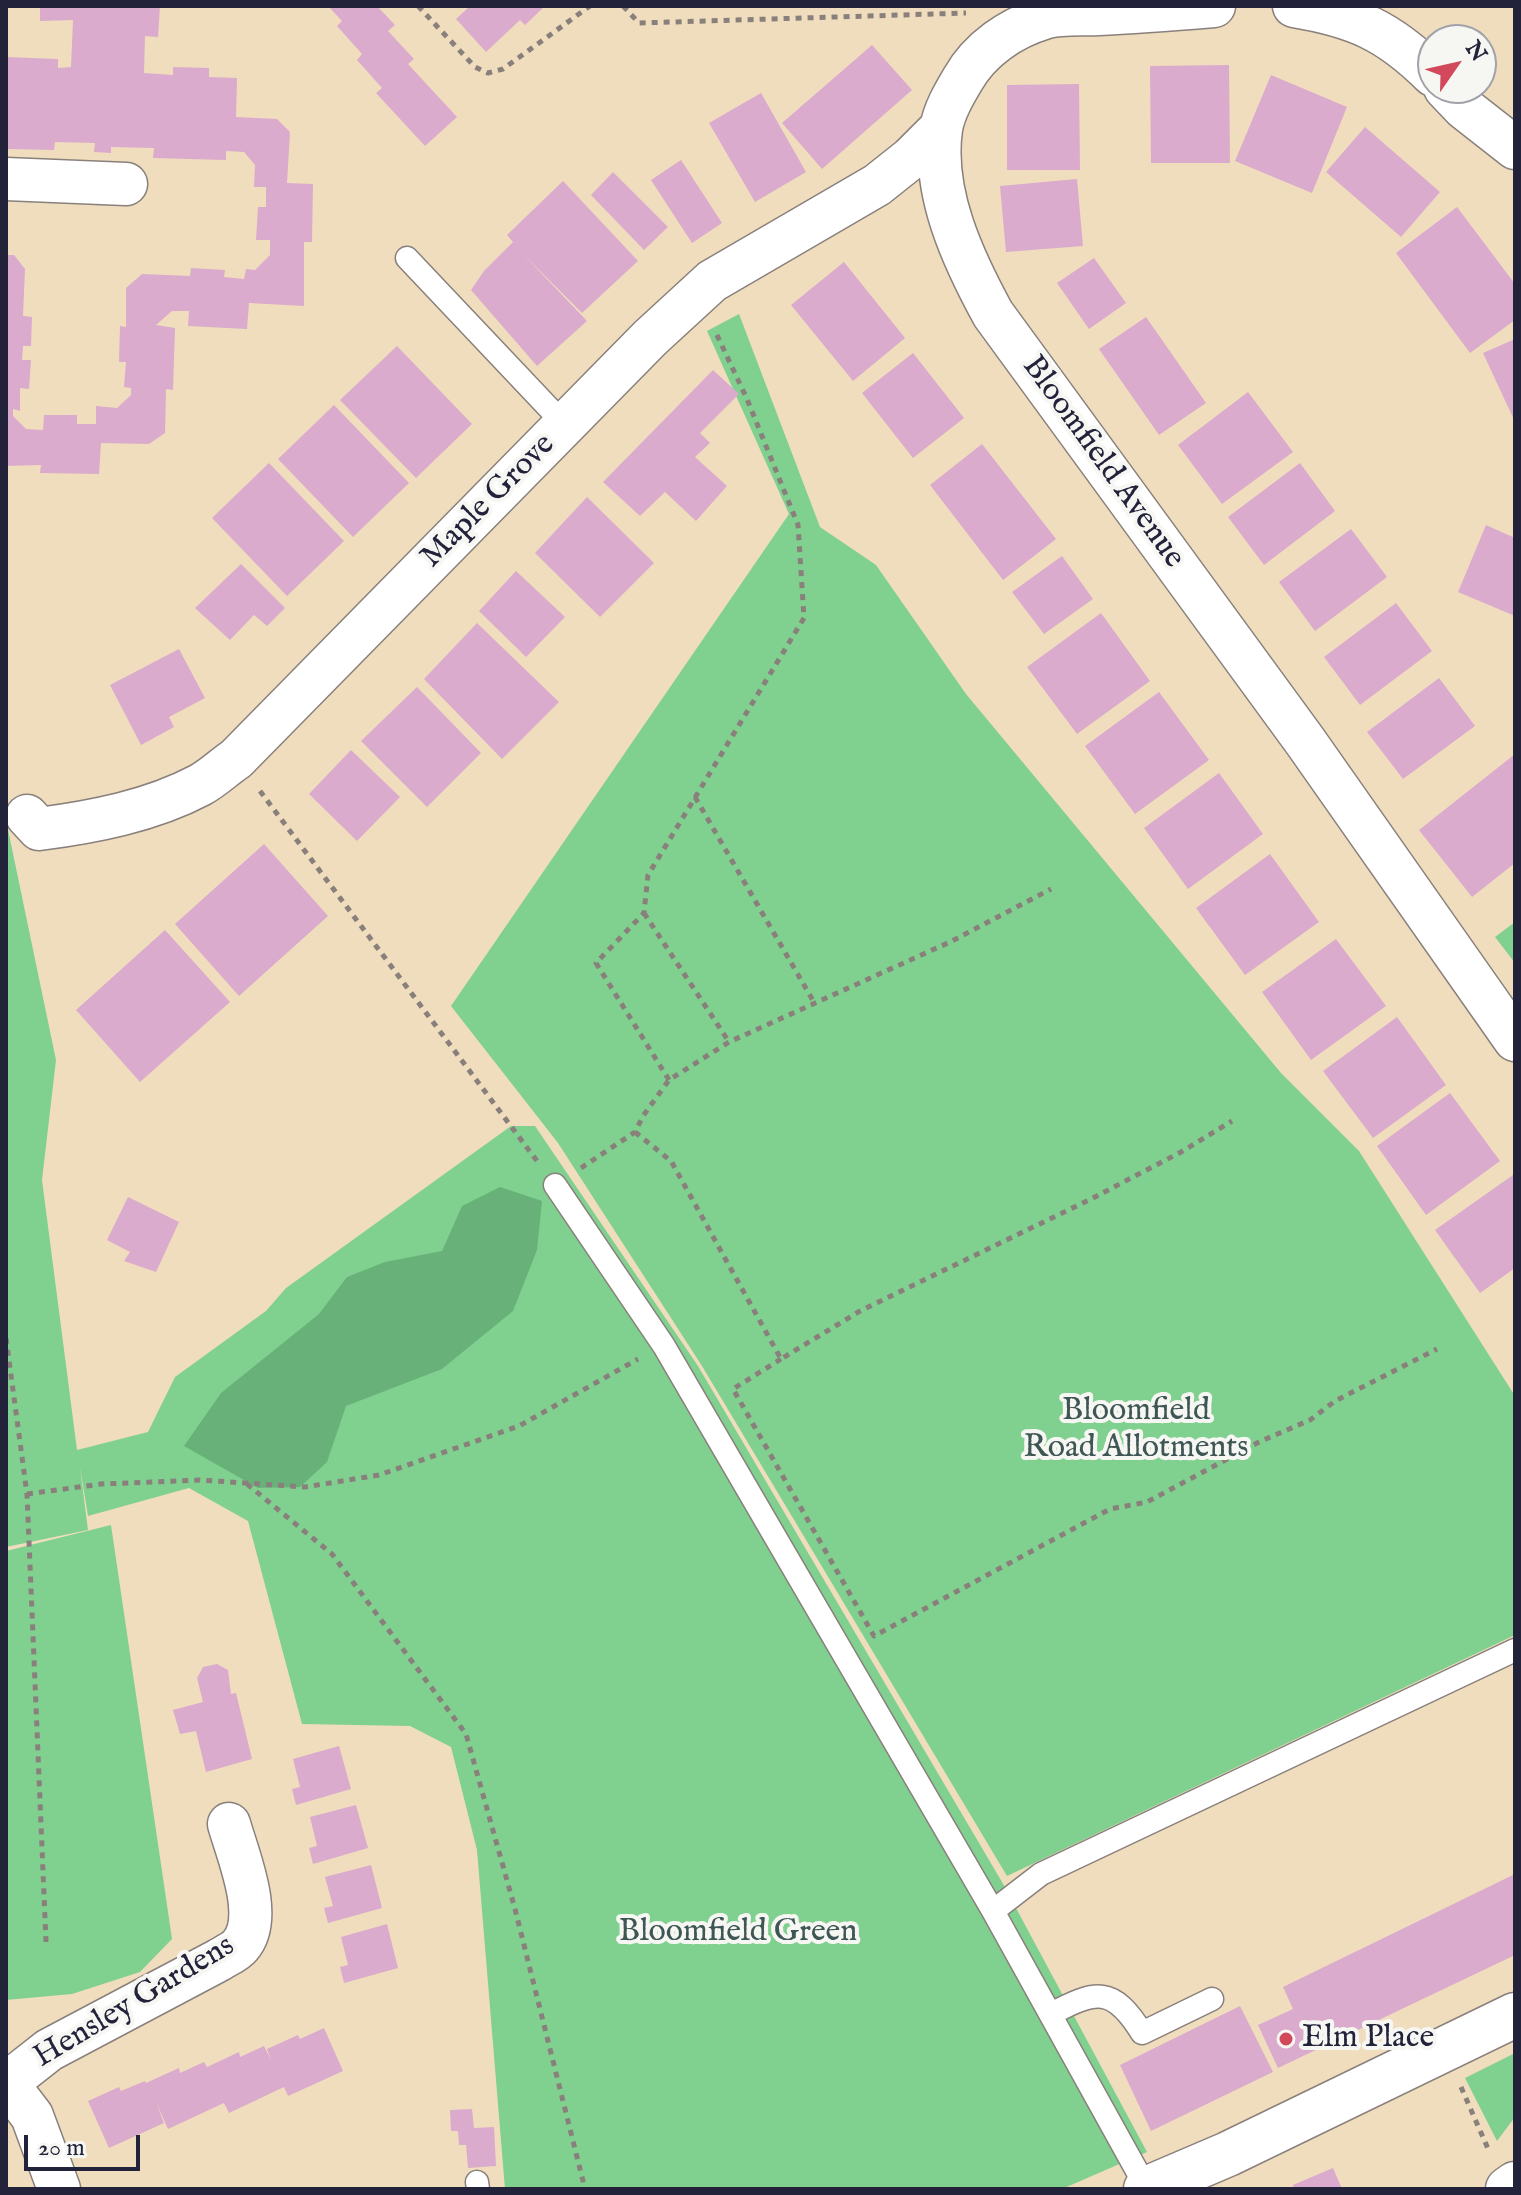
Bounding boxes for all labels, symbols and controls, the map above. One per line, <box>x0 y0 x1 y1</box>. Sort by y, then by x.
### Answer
north arrow <box>1417 24 1497 104</box>
text: N <box>1458 36 1492 67</box>
street label: Bloomfield Avenue <box>1012 349 1192 577</box>
street label: Maple Grove <box>414 427 564 577</box>
park label: Bloomfield Road Allotments <box>1024 1393 1248 1468</box>
park label: Bloomfield Green <box>619 1914 857 1952</box>
street label: Hensley Gardens <box>28 1928 242 2078</box>
place label: Elm Place <box>1302 2020 1434 2058</box>
marker: Elm Place <box>1277 2030 1295 2048</box>
scale bar <box>28 2119 144 2169</box>
text: 20 m <box>38 2133 85 2164</box>

